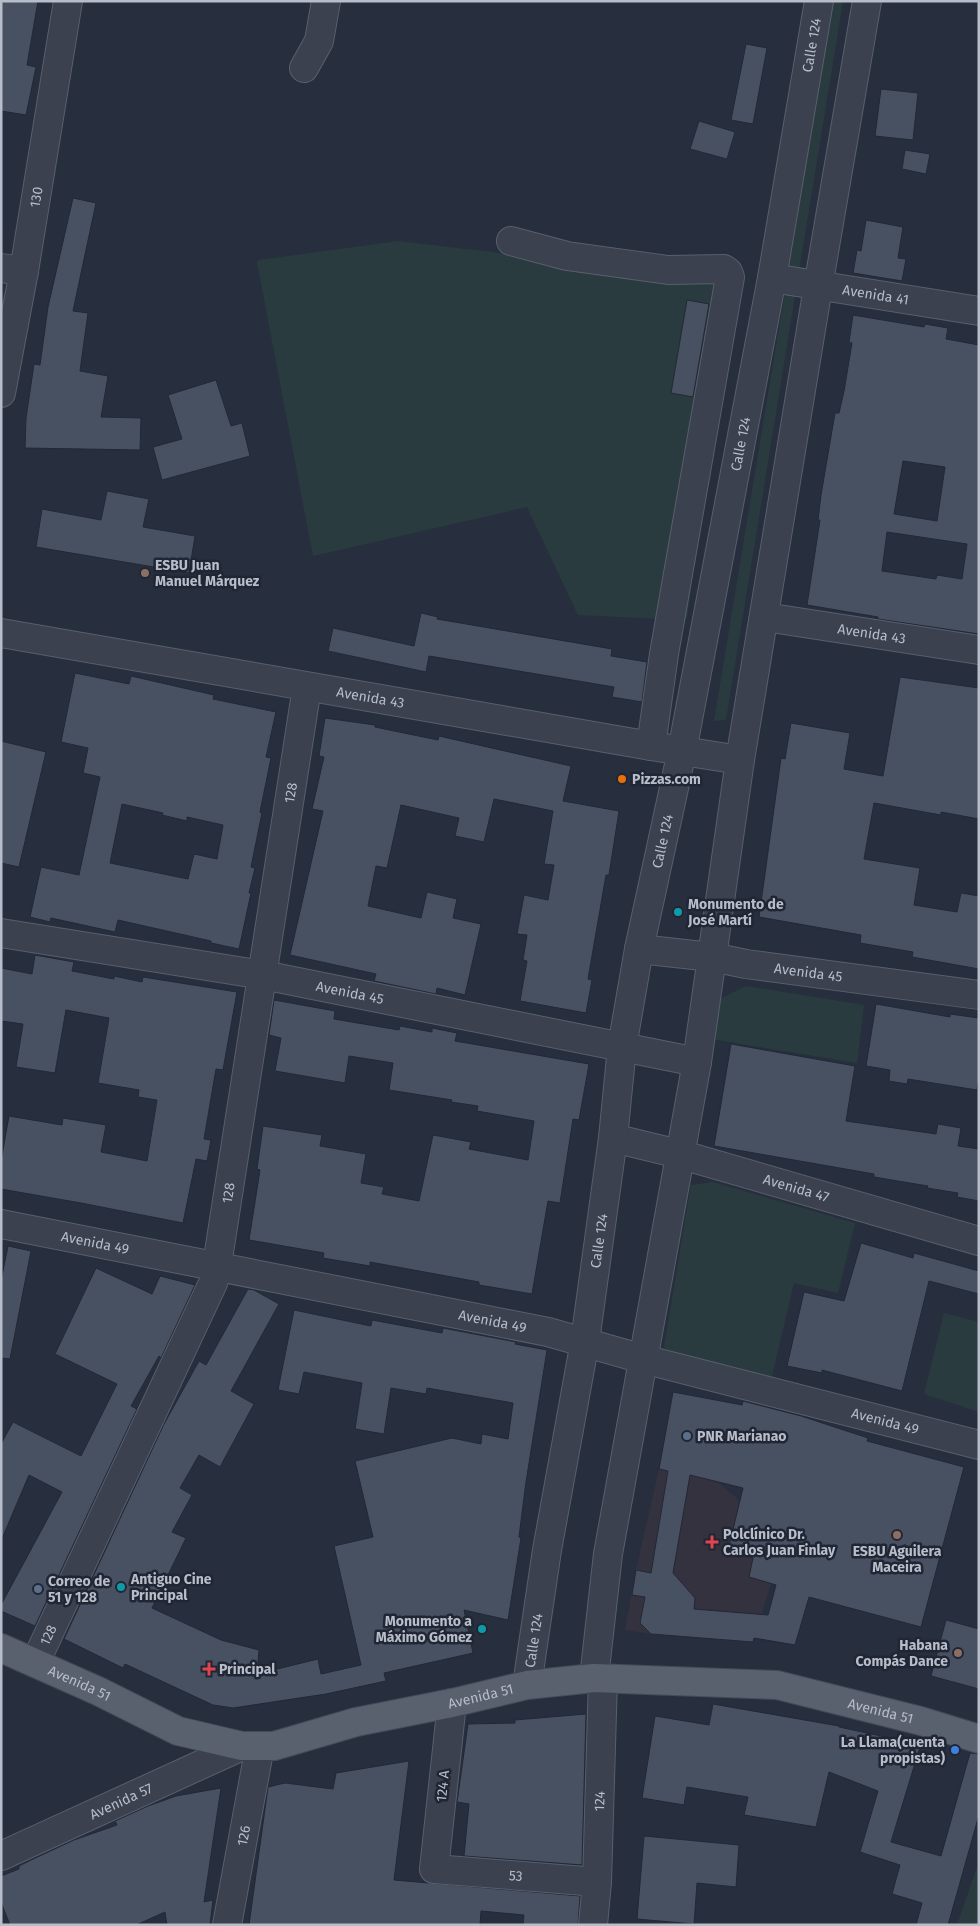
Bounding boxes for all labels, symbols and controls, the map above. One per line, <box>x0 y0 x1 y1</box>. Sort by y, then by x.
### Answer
street label: Calle 124 <box>799 16 825 74</box>
street label: 130 <box>26 185 46 209</box>
street label: Avenida 41 <box>841 281 910 308</box>
street label: Calle 124 <box>727 415 754 472</box>
place label: ESBU Juan Manuel Márquez <box>155 557 260 590</box>
marker: ESBU Juan Manuel Márquez <box>139 567 151 579</box>
street label: Avenida 43 <box>837 620 907 647</box>
street label: Avenida 43 <box>335 683 406 711</box>
place label: Pizzas.com <box>632 771 701 788</box>
marker: Pizzas.com <box>616 773 628 785</box>
street label: 128 <box>281 781 301 804</box>
street label: Calle 124 <box>648 812 677 870</box>
place label: Monumento de José Martí <box>687 896 784 929</box>
marker: Monumento de José Martí <box>672 906 684 918</box>
street label: Avenida 45 <box>773 959 843 985</box>
street label: Avenida 45 <box>315 977 385 1008</box>
street label: Avenida 47 <box>761 1170 831 1206</box>
street label: 128 <box>218 1181 238 1204</box>
street label: Calle 124 <box>587 1212 611 1269</box>
street label: Avenida 49 <box>60 1228 131 1258</box>
street label: Avenida 49 <box>457 1306 528 1336</box>
street label: Avenida 49 <box>850 1404 921 1438</box>
place label: PNR Marianao <box>697 1428 786 1445</box>
marker: PNR Marianao <box>681 1430 693 1442</box>
place label: Polclínico Dr. Carlos Juan Finlay <box>723 1526 836 1559</box>
marker: ESBU Aguilera Maceira <box>891 1529 903 1541</box>
marker: Polclínico Dr. Carlos Juan Finlay <box>705 1535 719 1549</box>
place label: ESBU Aguilera Maceira <box>853 1543 942 1576</box>
place label: Antiguo Cine Principal <box>130 1571 212 1604</box>
place label: Correo de 51 y 128 <box>48 1573 110 1606</box>
marker: Antiguo Cine Principal <box>115 1581 127 1593</box>
marker: Correo de 51 y 128 <box>32 1583 44 1595</box>
street label: Calle 124 <box>521 1612 546 1669</box>
place label: Monumento a Máximo Gómez <box>376 1613 473 1646</box>
street label: 128 <box>36 1622 60 1648</box>
marker: Monumento a Máximo Gómez <box>476 1623 488 1635</box>
place label: Habana Compás Dance <box>856 1637 948 1670</box>
marker: Habana Compás Dance <box>952 1647 964 1659</box>
place label: Principal <box>219 1661 276 1678</box>
street label: Avenida 51 <box>46 1662 114 1705</box>
marker: Principal <box>203 1663 215 1675</box>
street label: Avenida 51 <box>446 1680 515 1712</box>
street label: Avenida 51 <box>846 1695 915 1727</box>
place label: La Llama(cuenta propistas) <box>841 1734 945 1767</box>
marker: La Llama(cuenta propistas) <box>949 1744 961 1756</box>
street label: 124 A <box>433 1769 453 1803</box>
street label: Avenida 57 <box>87 1779 155 1823</box>
street label: 124 <box>591 1790 608 1812</box>
street label: 126 <box>233 1824 254 1847</box>
street label: 53 <box>508 1866 523 1885</box>

